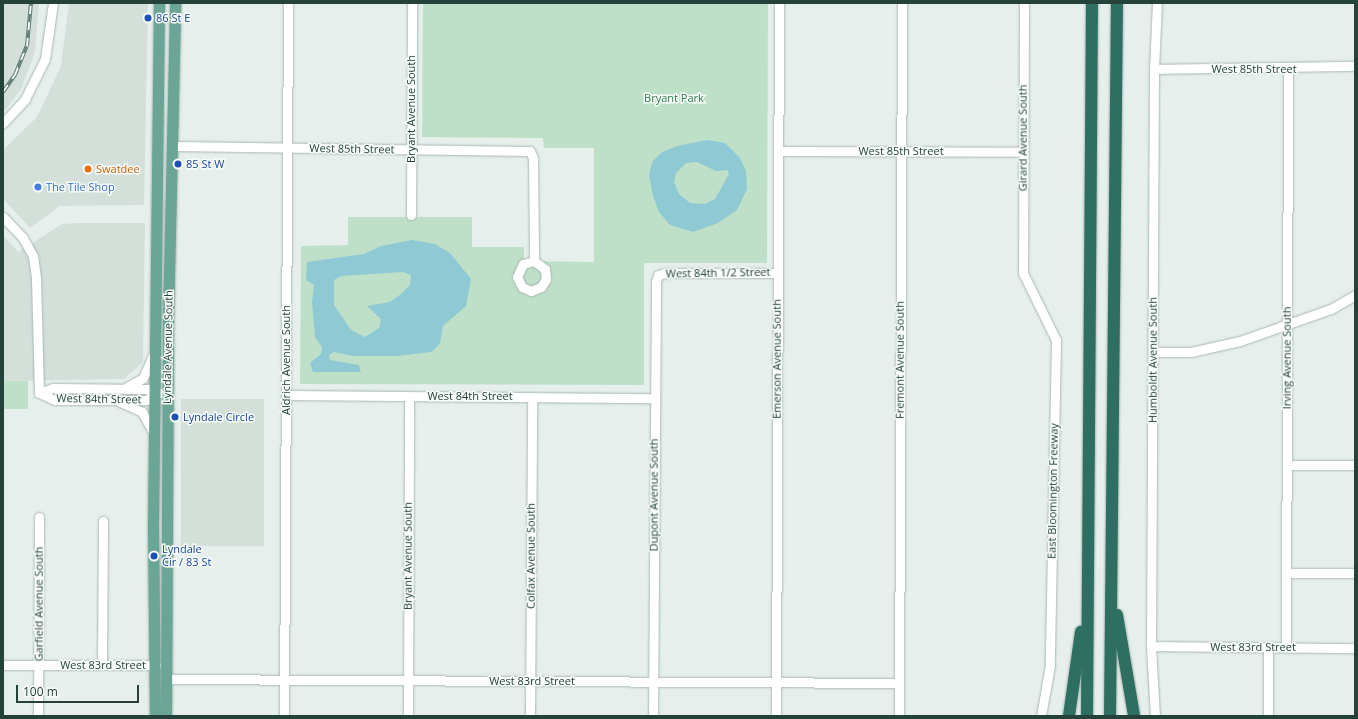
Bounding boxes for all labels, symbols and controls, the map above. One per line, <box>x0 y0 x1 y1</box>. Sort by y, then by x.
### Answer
place label: 86 St E <box>156 11 190 25</box>
marker: 86 St E <box>143 13 153 23</box>
street label: Bryant Avenue South <box>404 55 418 163</box>
street label: West 85th Street <box>1211 62 1297 76</box>
street label: Girard Avenue South <box>1016 85 1030 191</box>
park label: Bryant Park <box>644 91 704 105</box>
street label: West 85th Street <box>309 142 395 156</box>
street label: West 85th Street <box>858 144 944 158</box>
place label: 85 St W <box>186 157 224 171</box>
marker: 85 St W <box>173 159 183 169</box>
place label: Swatdee <box>96 162 140 176</box>
marker: Swatdee <box>83 164 93 174</box>
place label: The Tile Shop <box>46 180 115 194</box>
marker: The Tile Shop <box>33 182 43 192</box>
street label: West 84th 1/2 Street <box>666 265 770 281</box>
street label: Lyndale Avenue South <box>160 290 176 404</box>
street label: Humboldt Avenue South <box>1146 297 1160 423</box>
street label: Emerson Avenue South <box>770 299 784 419</box>
street label: Fremont Avenue South <box>893 301 907 419</box>
street label: Aldrich Avenue South <box>279 305 293 415</box>
street label: Irving Avenue South <box>1280 307 1294 409</box>
street label: West 84th Street <box>427 389 513 403</box>
street label: West 84th Street <box>56 392 142 406</box>
place label: Lyndale Circle <box>183 410 254 424</box>
marker: Lyndale Circle <box>170 412 180 422</box>
street label: East Bloomington Freeway <box>1045 423 1061 559</box>
street label: Dupont Avenue South <box>647 439 661 551</box>
street label: Bryant Avenue South <box>401 502 415 610</box>
street label: Colfax Avenue South <box>524 503 538 609</box>
place label: Lyndale Cir / 83 St <box>162 543 211 569</box>
street label: Garfield Avenue South <box>32 547 46 661</box>
marker: Lyndale Cir / 83 St <box>149 551 159 561</box>
street label: West 83rd Street <box>1210 640 1296 654</box>
street label: West 83rd Street <box>60 658 146 672</box>
street label: West 83rd Street <box>489 674 575 688</box>
scale bar <box>18 677 141 703</box>
text: 100 m <box>23 683 58 700</box>

